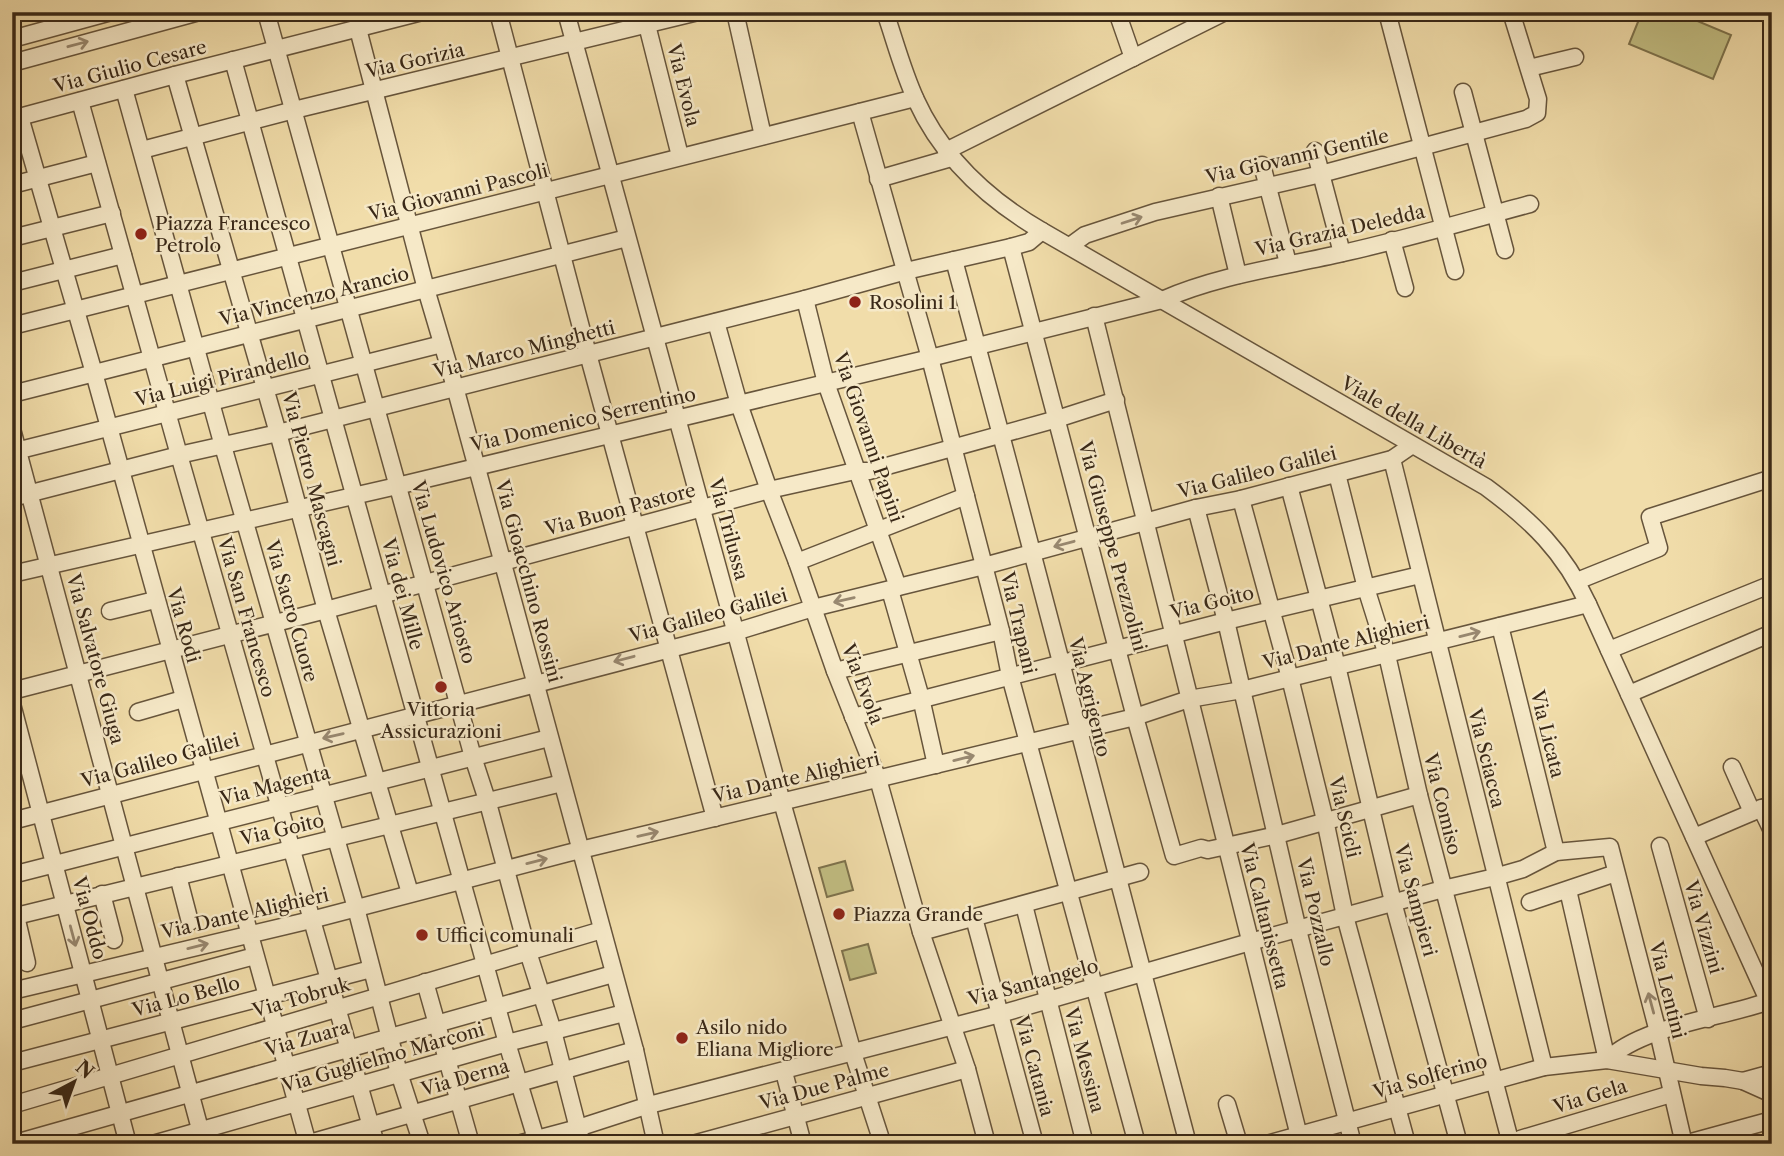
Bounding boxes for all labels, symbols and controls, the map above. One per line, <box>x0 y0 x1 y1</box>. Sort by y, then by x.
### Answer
street label: Via Giulio Cesare <box>50 35 209 98</box>
one-way arrow <box>66 37 89 50</box>
street label: Via Gorizia <box>362 38 467 83</box>
street label: Via Evola <box>662 40 705 129</box>
street label: Via Giovanni Gentile <box>1202 124 1391 189</box>
street label: Via Giovanni Pascoli <box>365 159 551 226</box>
street label: Via Grazia Deledda <box>1252 200 1427 261</box>
place label: Piazza Francesco Petrolo <box>155 212 310 257</box>
one-way arrow <box>1121 212 1143 225</box>
marker: Piazza Francesco Petrolo <box>133 226 149 242</box>
street label: Via Vincenzo Arancio <box>216 262 411 331</box>
place label: Rosolini 1 <box>869 291 956 314</box>
marker: Rosolini 1 <box>847 294 863 310</box>
street label: Via Marco Minghetti <box>430 316 618 383</box>
street label: Via Luigi Pirandello <box>132 346 311 411</box>
street label: Via Giovanni Papini <box>828 348 909 525</box>
street label: Viale della Libertà <box>1336 371 1491 473</box>
street label: Via Domenico Serrentino <box>467 382 698 457</box>
street label: Via Pietro Mascagni <box>277 388 346 569</box>
street label: Via Giuseppe Prezzolini <box>1073 438 1152 654</box>
street label: Via Galileo Galilei <box>1174 442 1339 504</box>
street label: Via Trilussa <box>704 475 753 583</box>
street label: Via Gioacchino Rossini <box>490 476 567 685</box>
street label: Via Ludovico Ariosto <box>406 477 481 666</box>
street label: Via Buon Pastore <box>541 478 698 541</box>
street label: Via San Francesco <box>212 534 280 700</box>
street label: Via dei Mille <box>376 535 428 652</box>
street label: Via Sacro Cuore <box>260 537 323 685</box>
one-way arrow <box>1053 538 1076 551</box>
street label: Via Trapani <box>995 569 1041 677</box>
street label: Via Salvatore Giuga <box>61 570 129 747</box>
street label: Via Goito <box>1167 581 1256 624</box>
street label: Via Galileo Galilei <box>626 583 790 648</box>
street label: Via Rodi <box>162 584 205 666</box>
one-way arrow <box>833 594 856 608</box>
street label: Via Dante Alighieri <box>1259 611 1432 675</box>
one-way arrow <box>1458 627 1481 640</box>
street label: Via Agrigento <box>1063 634 1115 759</box>
street label: Via Evola <box>836 640 888 728</box>
one-way arrow <box>613 653 636 666</box>
marker: Vittoria Assicurazioni <box>433 679 449 695</box>
street label: Via Licata <box>1525 687 1569 780</box>
place label: Vittoria Assicurazioni <box>380 698 502 743</box>
street label: Via Sciacca <box>1463 705 1510 810</box>
street label: Via Galileo Galilei <box>78 728 242 793</box>
one-way arrow <box>322 730 345 744</box>
street label: Via Dante Alighieri <box>709 747 882 808</box>
street label: Via Comiso <box>1419 750 1466 857</box>
one-way arrow <box>952 751 975 764</box>
street label: Via Magenta <box>217 761 333 811</box>
street label: Via Scicli <box>1324 773 1365 860</box>
street label: Via Goito <box>237 809 326 851</box>
one-way arrow <box>636 827 658 840</box>
street label: Via Caltanissetta <box>1235 840 1294 992</box>
street label: Via Sampieri <box>1389 841 1442 959</box>
one-way arrow <box>525 854 548 867</box>
street label: Via Pozzallo <box>1292 855 1339 969</box>
street label: Via Oddo <box>67 873 112 962</box>
street label: Via Vizzini <box>1679 877 1728 977</box>
street label: Via Dante Alighieri <box>158 883 331 944</box>
place label: Piazza Grande <box>853 903 983 926</box>
marker: Piazza Grande <box>831 906 847 922</box>
one-way arrow <box>67 924 80 947</box>
place label: Uffici comunali <box>436 924 574 947</box>
marker: Uffici comunali <box>414 927 430 943</box>
street label: Via Lentini <box>1644 938 1691 1041</box>
one-way arrow <box>186 939 209 952</box>
street label: Via Santangelo <box>964 954 1101 1011</box>
street label: Via Lo Bello <box>129 971 242 1022</box>
street label: Via Tobruk <box>249 972 353 1023</box>
one-way arrow <box>1643 993 1656 1015</box>
street label: Via Messina <box>1059 1004 1110 1115</box>
street label: Via Catania <box>1010 1012 1059 1119</box>
street label: Via Zuara <box>261 1015 352 1062</box>
place label: Asilo nido Eliana Migliore <box>695 1016 834 1061</box>
street label: Via Guglielmo Marconi <box>278 1017 487 1098</box>
marker: Asilo nido Eliana Migliore <box>674 1030 690 1046</box>
north arrow <box>38 1048 108 1118</box>
street label: Via Solferino <box>1370 1049 1490 1104</box>
street label: Via Derna <box>418 1054 512 1101</box>
text: N <box>71 1055 99 1084</box>
street label: Via Due Palme <box>756 1058 892 1115</box>
street label: Via Gela <box>1550 1074 1630 1119</box>

